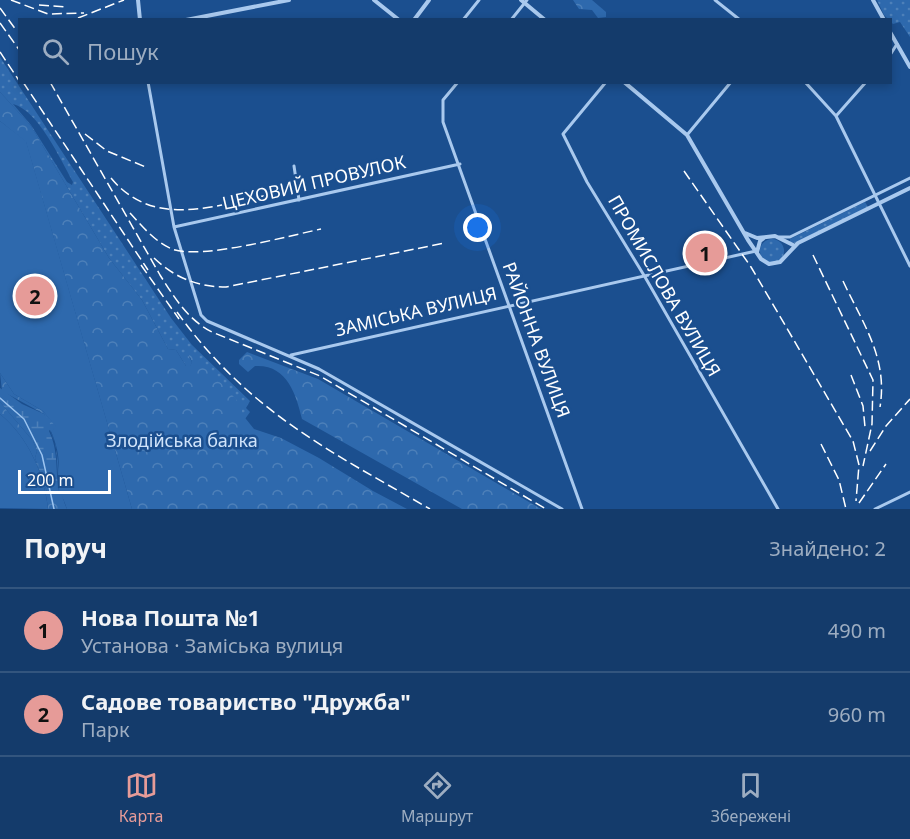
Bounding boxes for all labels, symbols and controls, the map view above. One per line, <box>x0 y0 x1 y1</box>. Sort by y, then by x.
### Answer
search box <box>18 18 892 84</box>
icon: search <box>39 35 72 68</box>
text: Пошук <box>87 36 159 66</box>
street label: ЦЕХОВИЙ ПРОВУЛОК <box>220 149 408 215</box>
street label: ПРОМИСЛОВА ВУЛИЦЯ <box>603 191 727 380</box>
your location <box>463 213 492 242</box>
pin: 1 <box>686 230 724 276</box>
street label: РАЙОННА ВУЛИЦЯ <box>498 259 576 421</box>
pin: 2 <box>15 274 54 318</box>
street label: ЗАМІСЬКА ВУЛИЦЯ <box>333 281 499 341</box>
park label: Злодійська балка <box>106 428 258 452</box>
scale bar <box>18 467 111 495</box>
text: 200 m <box>27 469 74 491</box>
text: Поруч <box>24 530 107 566</box>
text: Знайдено: 2 <box>769 535 886 562</box>
text: Нова Пошта №1 <box>81 602 260 632</box>
text: 1 <box>38 617 49 644</box>
text: 490 m <box>828 617 886 644</box>
text: Установа · Заміська вулиця <box>81 632 343 659</box>
text: Садове товариство "Дружба" <box>81 686 411 716</box>
text: 2 <box>38 701 49 728</box>
text: 960 m <box>828 701 886 728</box>
text: Парк <box>81 716 130 743</box>
tab: Карта <box>119 769 163 827</box>
tab: Маршрут <box>401 769 473 827</box>
tab: Збережені <box>711 769 791 827</box>

